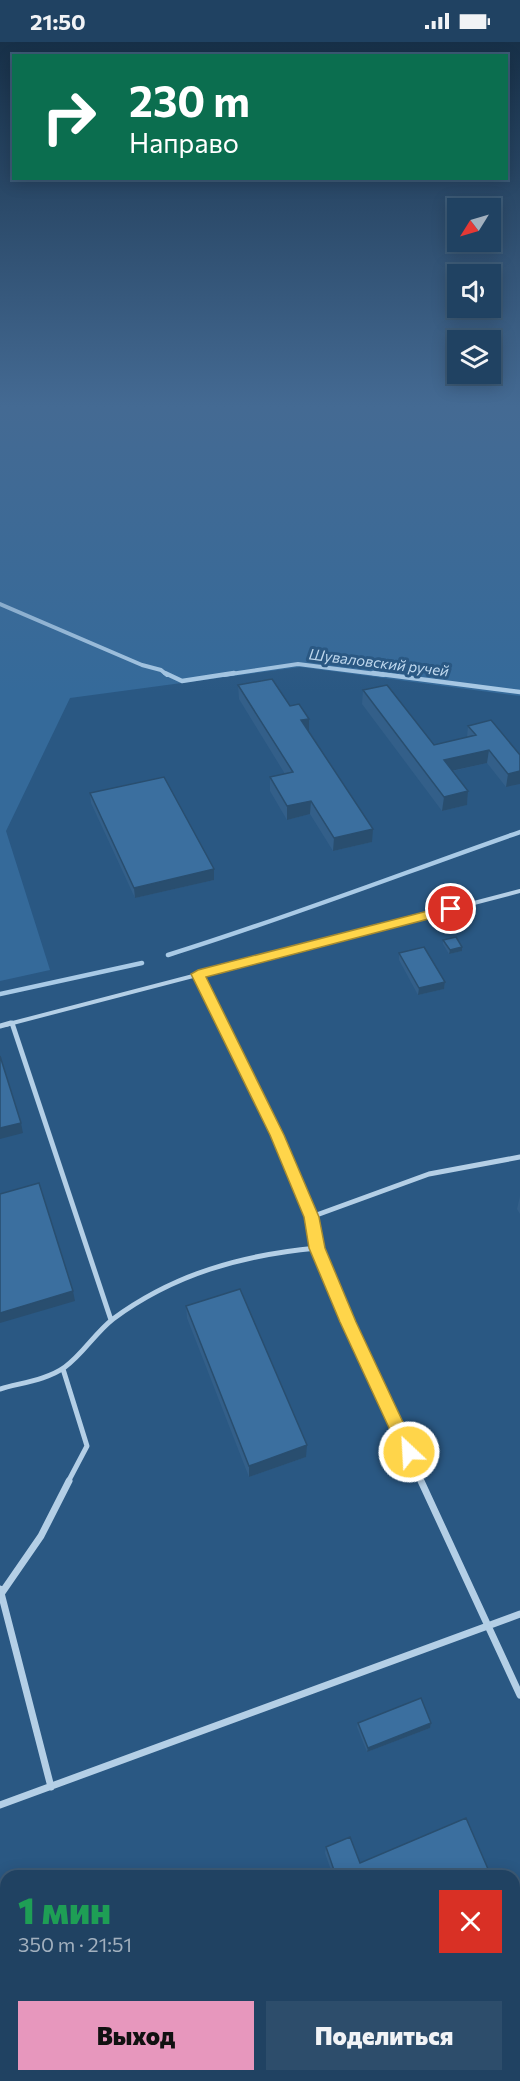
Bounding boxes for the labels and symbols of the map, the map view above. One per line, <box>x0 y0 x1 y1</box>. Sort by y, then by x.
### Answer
north arrow <box>447 198 501 252</box>
water label: Шуваловский ручей <box>308 644 450 680</box>
pin <box>425 883 476 934</box>
position arrow <box>377 1420 441 1484</box>

